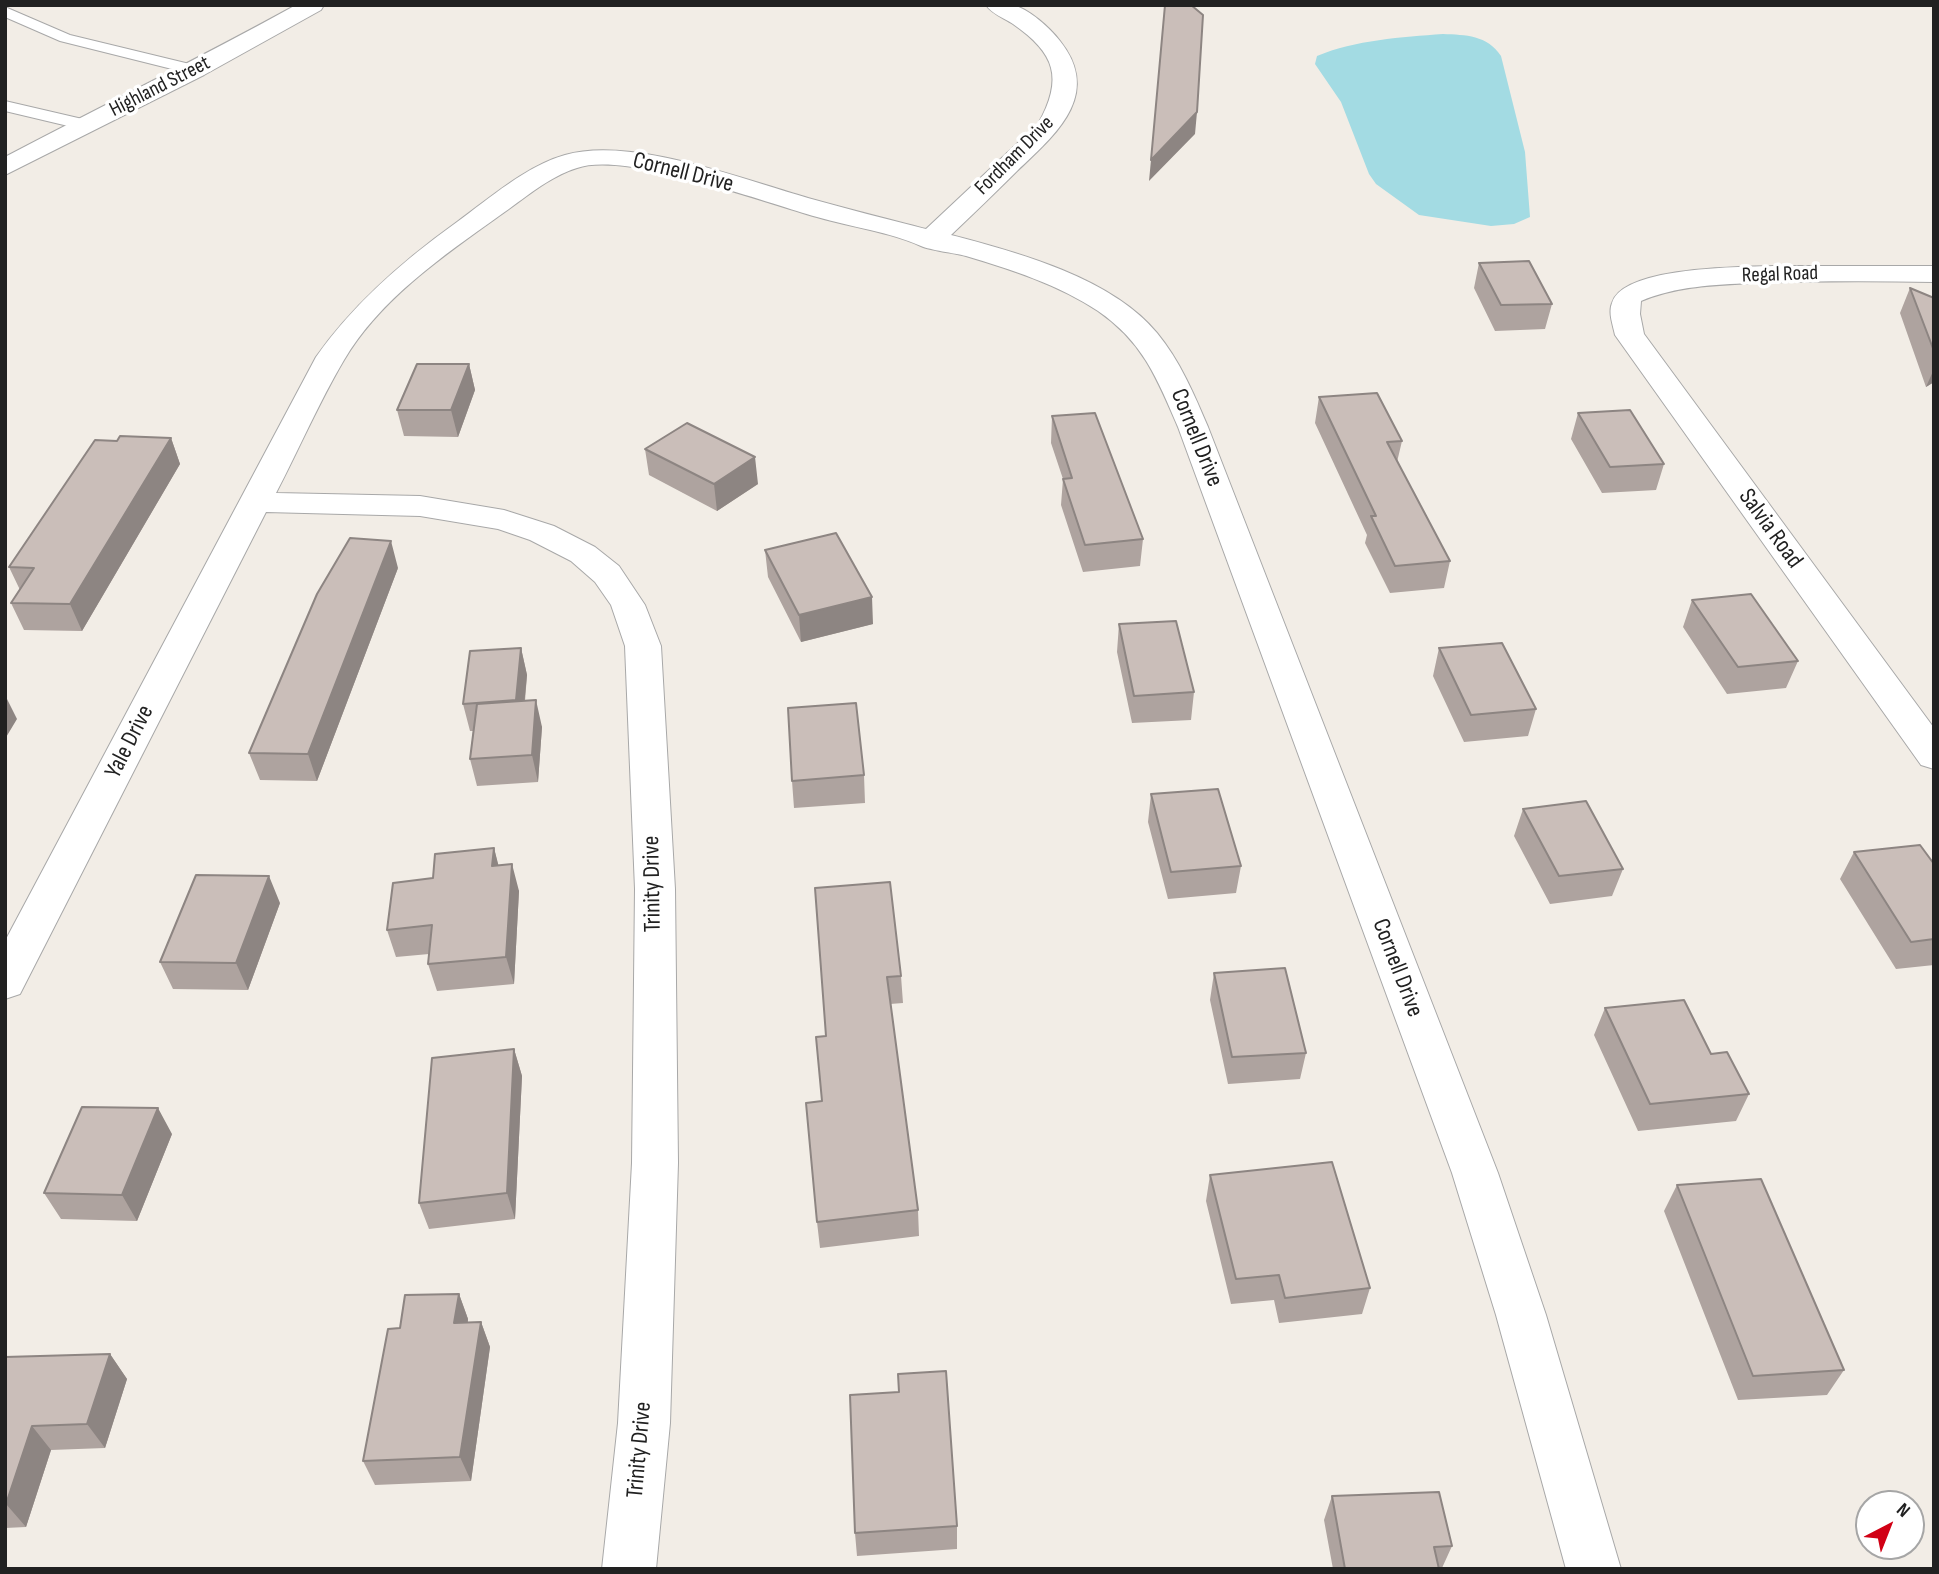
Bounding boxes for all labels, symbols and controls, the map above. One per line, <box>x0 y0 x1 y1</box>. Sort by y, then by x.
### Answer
street label: Highland Street <box>106 51 214 123</box>
street label: Fordham Drive <box>970 111 1060 201</box>
street label: Cornell Drive <box>630 147 736 199</box>
street label: Regal Road <box>1741 261 1819 289</box>
street label: Cornell Drive <box>1163 385 1229 491</box>
street label: Salvia Road <box>1732 484 1808 574</box>
street label: Yale Drive <box>99 701 161 783</box>
street label: Trinity Drive <box>638 836 668 932</box>
street label: Cornell Drive <box>1365 915 1429 1021</box>
street label: Trinity Drive <box>621 1401 659 1499</box>
north arrow <box>1855 1490 1925 1560</box>
text: N <box>1892 1499 1915 1522</box>

